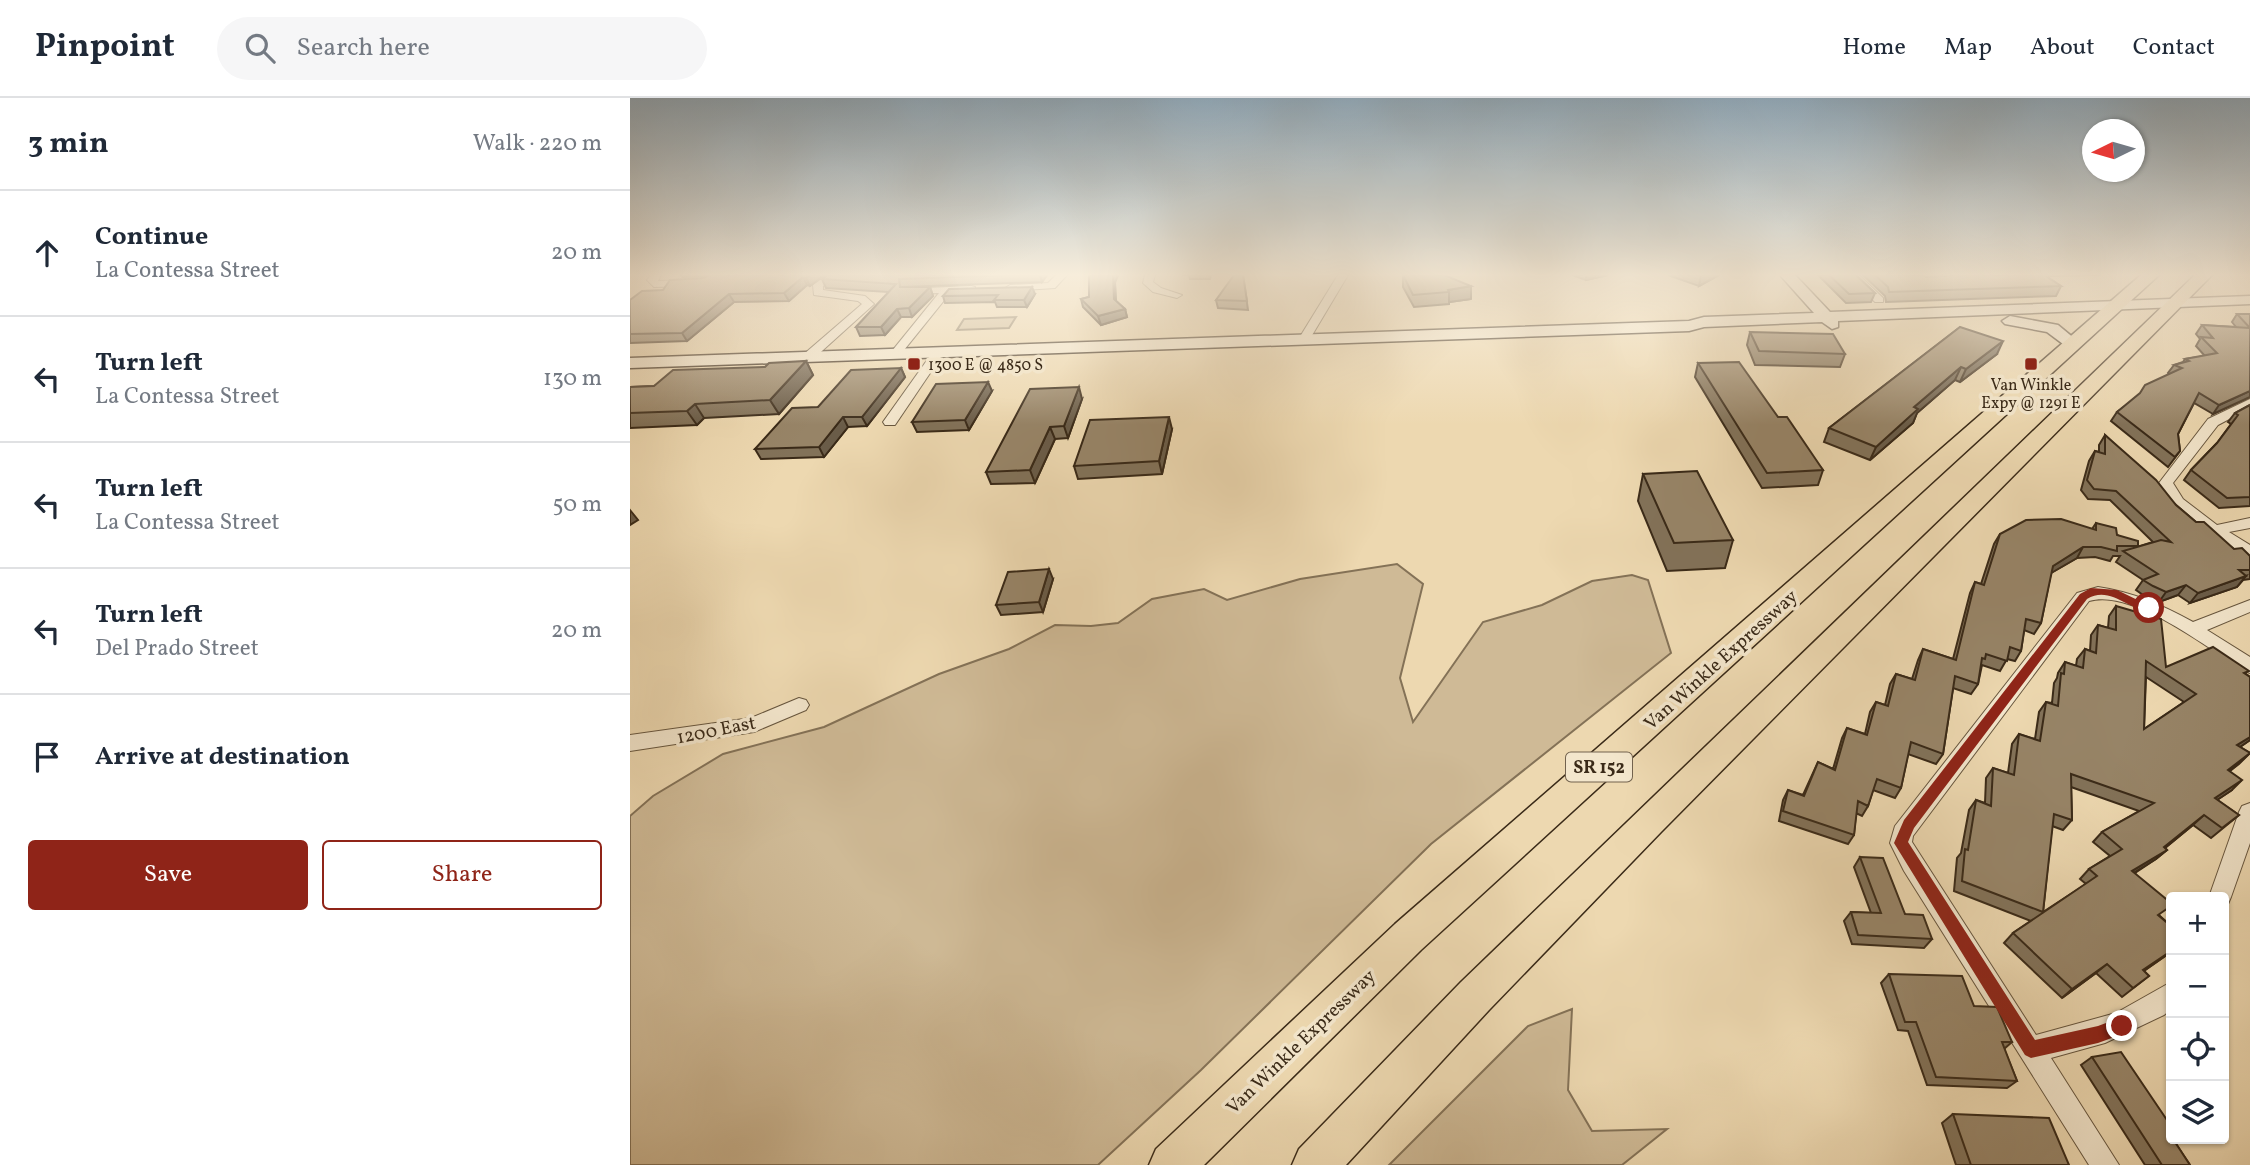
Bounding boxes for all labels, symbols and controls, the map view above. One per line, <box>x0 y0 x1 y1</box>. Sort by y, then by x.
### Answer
search box <box>217 17 707 80</box>
text: Pinpoint <box>35 25 175 71</box>
icon: search <box>241 29 279 67</box>
text: Search here <box>297 30 430 66</box>
text: Home <box>1842 31 1906 65</box>
text: Map <box>1944 31 1992 65</box>
text: About <box>2030 31 2095 65</box>
text: Contact <box>2133 31 2215 65</box>
north arrow <box>2082 119 2145 182</box>
text: 3 min <box>28 123 109 165</box>
text: Walk · 220 m <box>473 128 602 160</box>
text: Continue <box>95 219 208 255</box>
icon: ahead <box>28 234 66 272</box>
text: 20 m <box>551 237 602 269</box>
text: La Contessa Street <box>95 255 280 287</box>
text: Turn left <box>95 345 203 381</box>
place label: 1300 E @ 4850 S <box>928 355 1043 377</box>
marker: 1300 E @ 4850 S <box>906 356 922 372</box>
marker: Van Winkle Expy @ 1291 E <box>2023 356 2039 372</box>
icon: left <box>28 360 66 398</box>
text: 130 m <box>543 363 602 395</box>
place label: Van Winkle Expy @ 1291 E <box>1981 375 2081 415</box>
text: La Contessa Street <box>95 381 280 413</box>
text: Turn left <box>95 471 203 507</box>
icon: left <box>28 486 66 524</box>
text: 50 m <box>553 489 602 521</box>
text: La Contessa Street <box>95 507 280 539</box>
street label: Van Winkle Expressway <box>1639 584 1804 737</box>
route start <box>2133 592 2164 623</box>
text: Turn left <box>95 597 203 633</box>
icon: left <box>28 612 66 650</box>
text: 20 m <box>551 615 602 647</box>
text: Del Prado Street <box>95 633 259 665</box>
street label: 1200 East <box>675 710 758 751</box>
icon: arrive <box>28 738 66 776</box>
text: Arrive at destination <box>95 739 350 775</box>
road number: SR 152 <box>1566 752 1632 782</box>
button: Save <box>28 840 308 910</box>
button: Share <box>322 840 602 910</box>
map controls <box>2166 892 2229 1144</box>
button: + <box>2166 892 2229 955</box>
button: − <box>2166 955 2229 1018</box>
street label: Van Winkle Expressway <box>1221 964 1382 1121</box>
route end <box>2106 1010 2137 1041</box>
button: locate <box>2166 1018 2229 1081</box>
button: layers <box>2166 1081 2229 1144</box>

